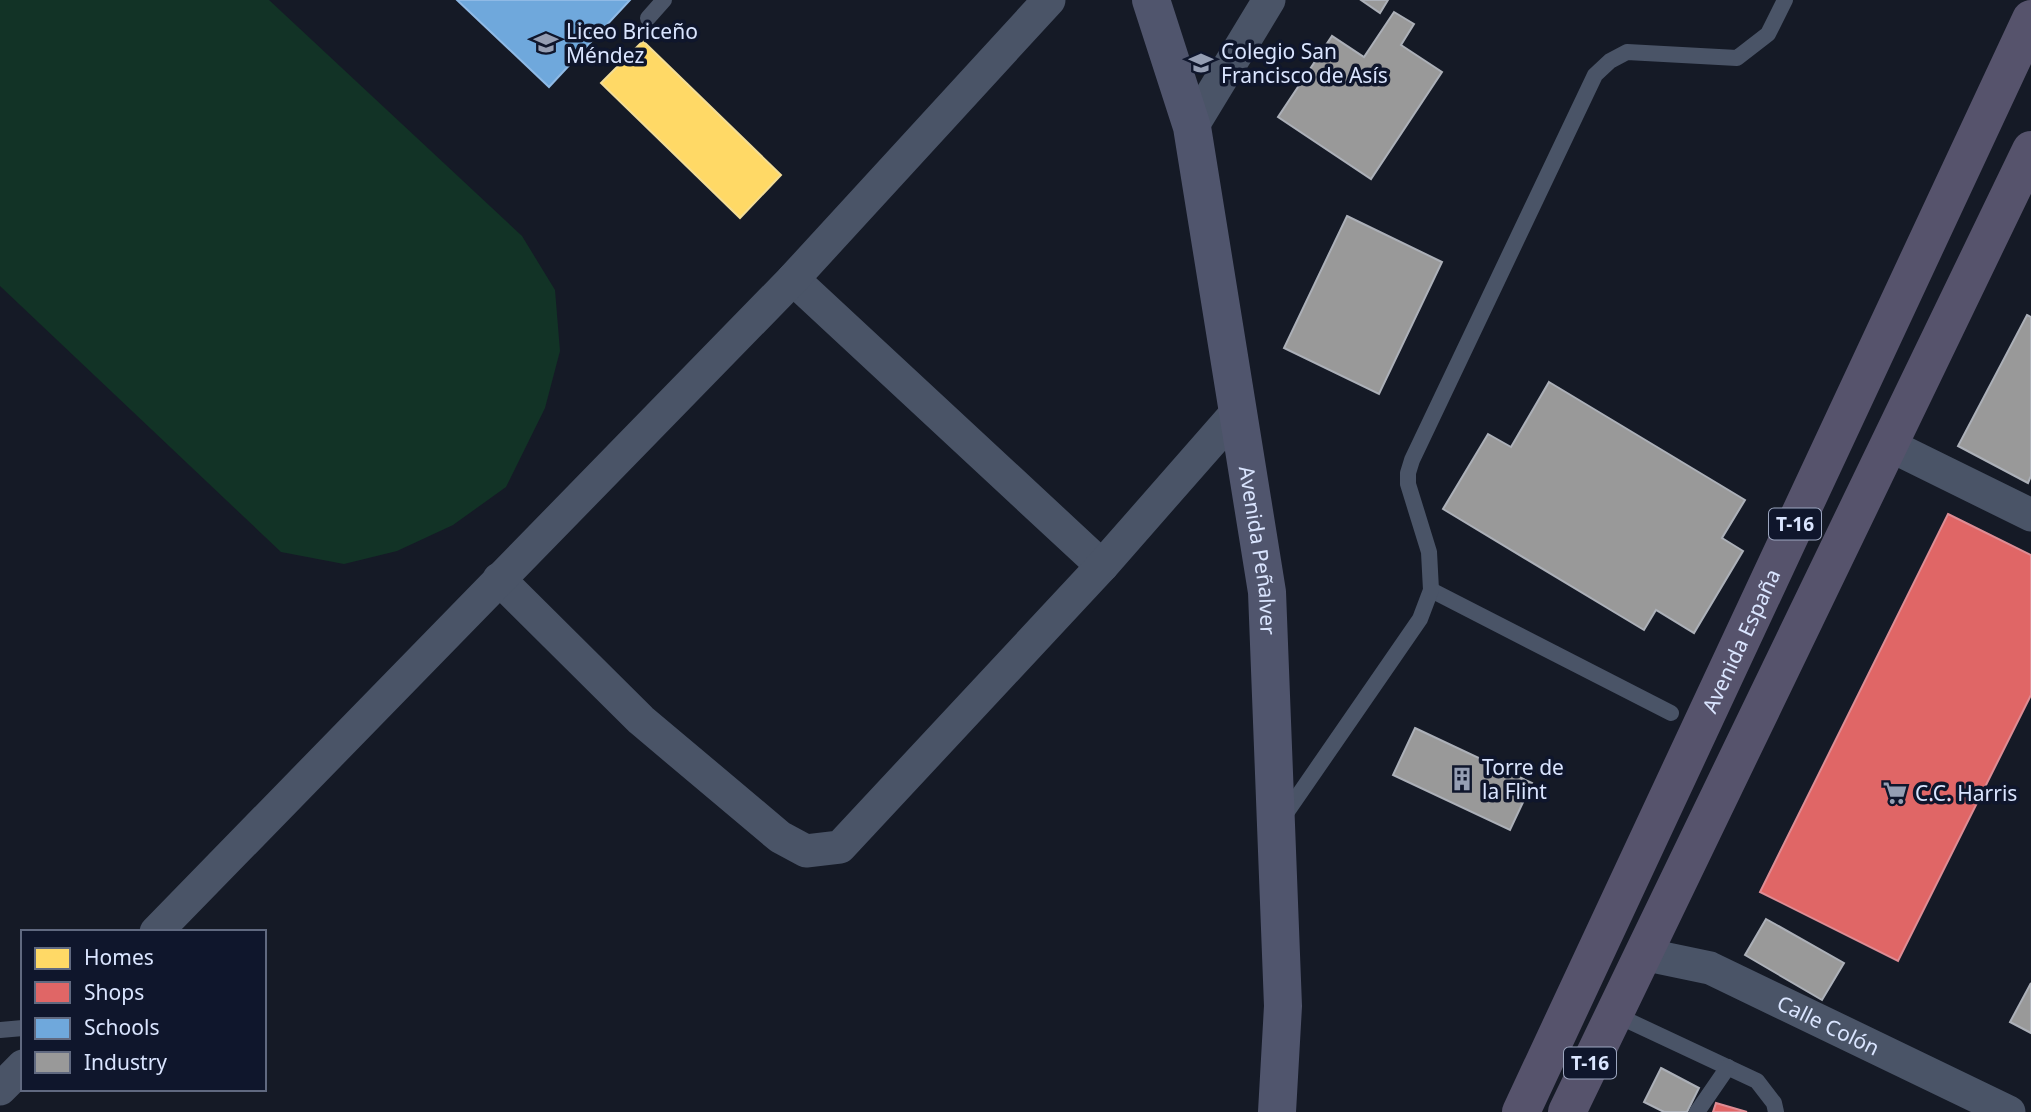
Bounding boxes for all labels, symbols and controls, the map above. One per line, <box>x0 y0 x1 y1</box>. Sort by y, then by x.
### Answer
place label: Liceo Briceño Méndez <box>566 17 698 69</box>
school or university icon: Liceo Briceño Méndez <box>532 29 560 57</box>
place label: Colegio San Francisco de Asís <box>1221 37 1388 89</box>
school or university icon: Colegio San Francisco de Asís <box>1187 49 1215 77</box>
street label: Avenida Peñalver <box>1233 464 1283 636</box>
road number: T-16 <box>1769 509 1821 540</box>
street label: Avenida España <box>1695 564 1786 717</box>
place label: Torre de la Flint <box>1482 753 1564 805</box>
building icon: Torre de la Flint <box>1448 765 1476 793</box>
supermarket icon: C.C. Harris <box>1881 779 1909 807</box>
place label: C.C. Harris <box>1915 779 2017 807</box>
legend <box>21 930 266 1091</box>
text: Homes <box>84 943 154 971</box>
text: Shops <box>84 978 144 1006</box>
street label: Calle Colón <box>1773 989 1884 1062</box>
text: Schools <box>84 1013 159 1041</box>
text: Industry <box>84 1048 167 1076</box>
road number: T-16 <box>1564 1048 1616 1078</box>

